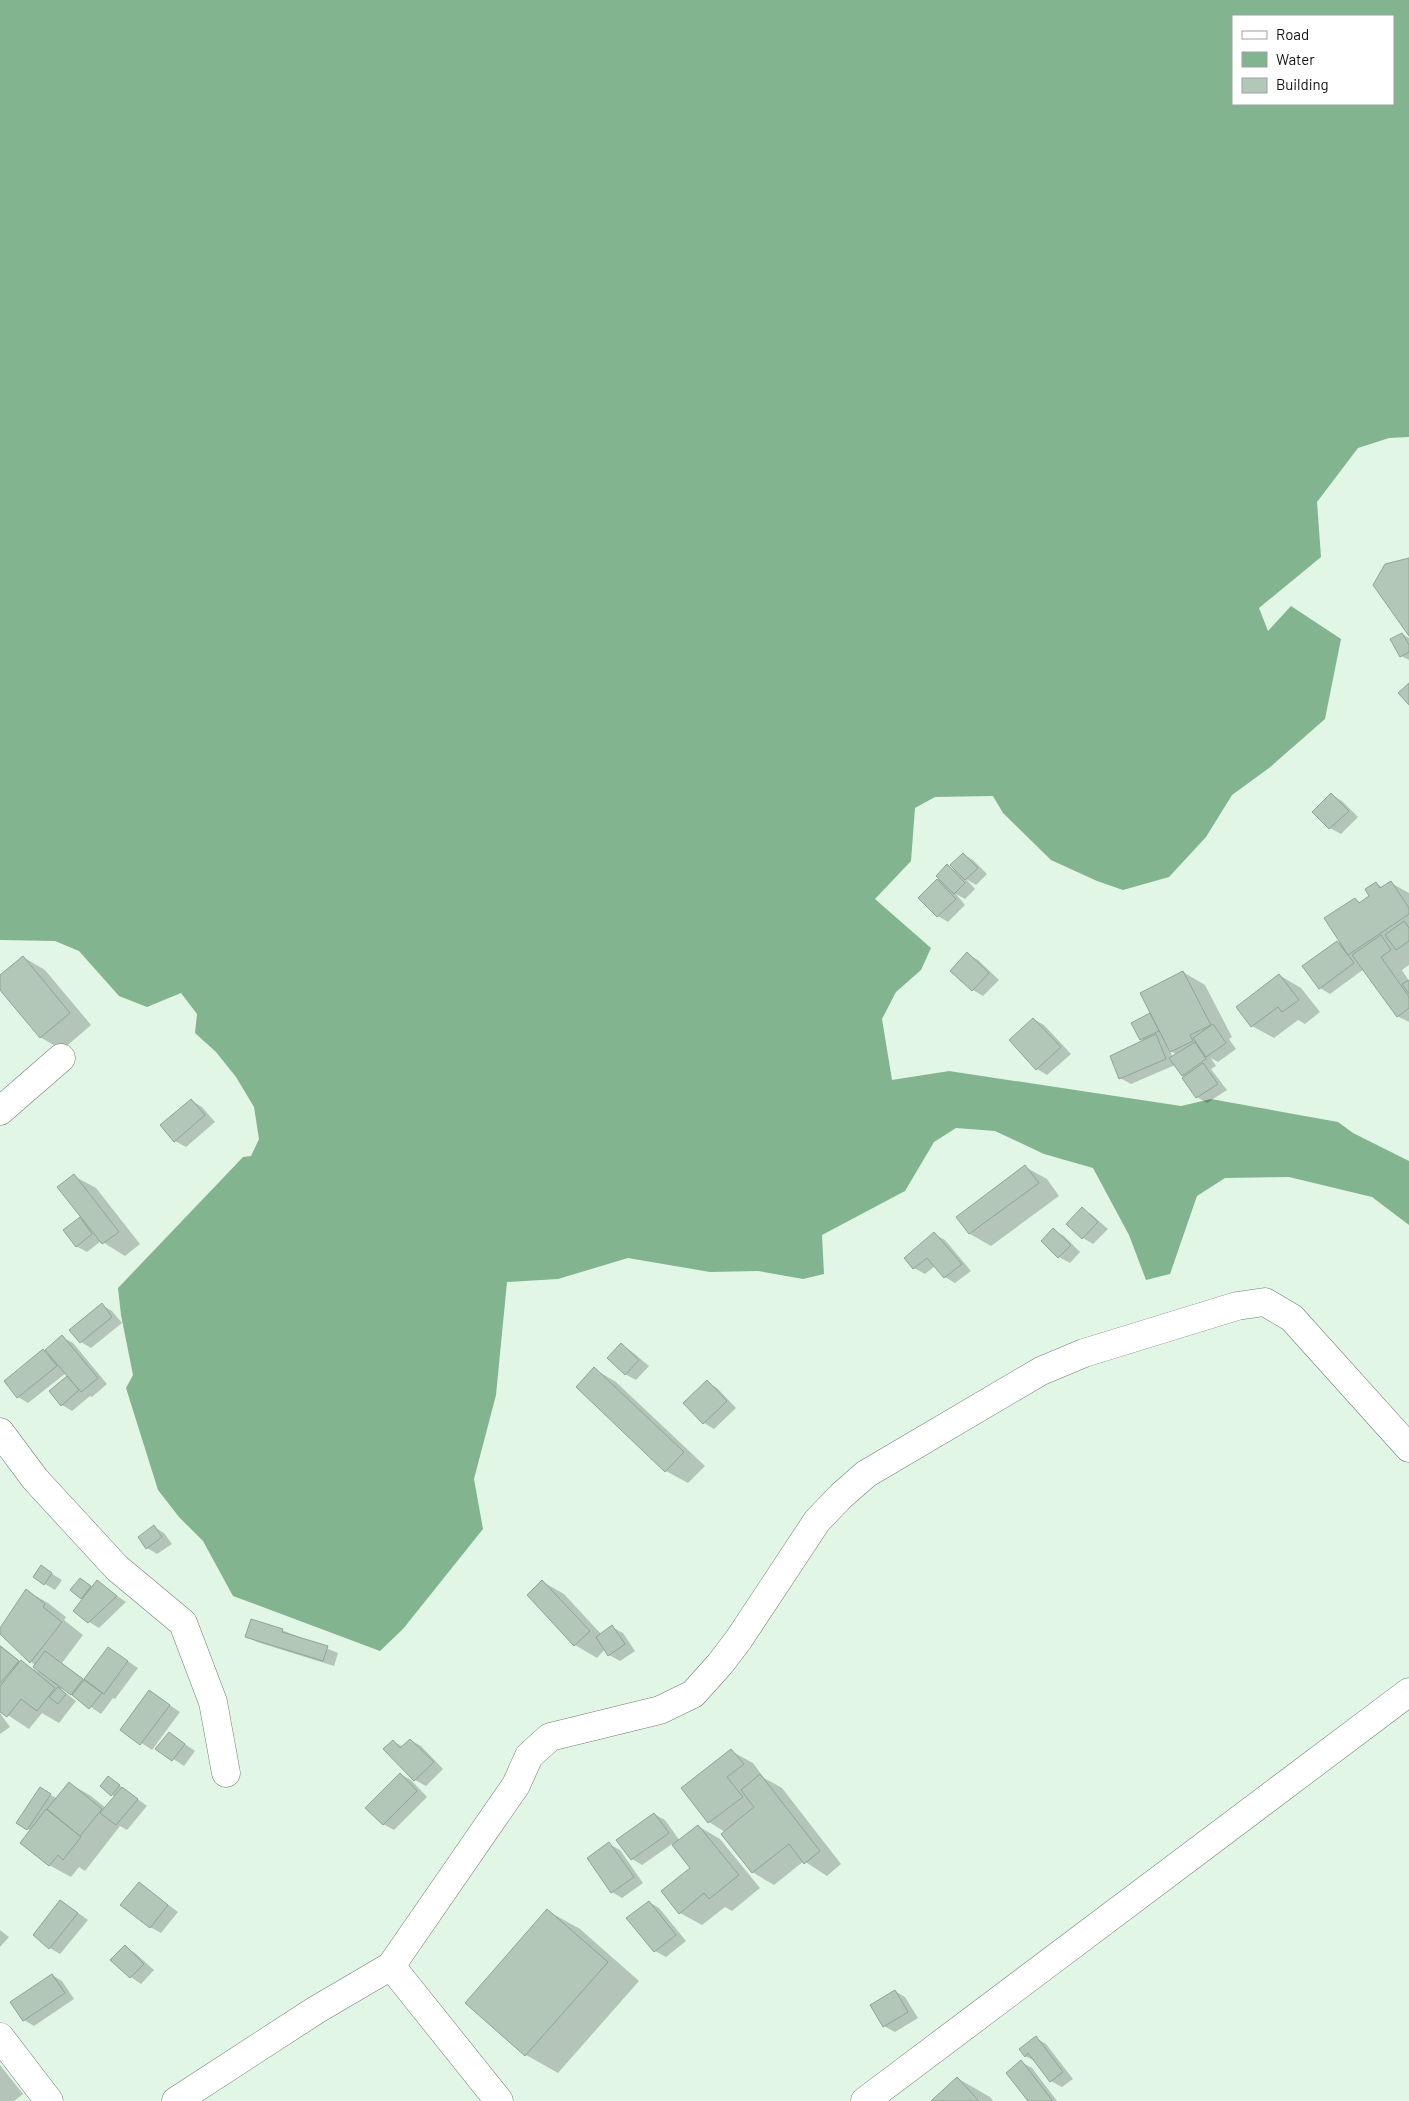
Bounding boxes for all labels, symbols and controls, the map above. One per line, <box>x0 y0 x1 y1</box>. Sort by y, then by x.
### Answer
legend <box>1232 15 1394 105</box>
text: Road <box>1276 25 1309 43</box>
text: Water <box>1276 50 1315 68</box>
text: Building <box>1276 75 1329 93</box>

